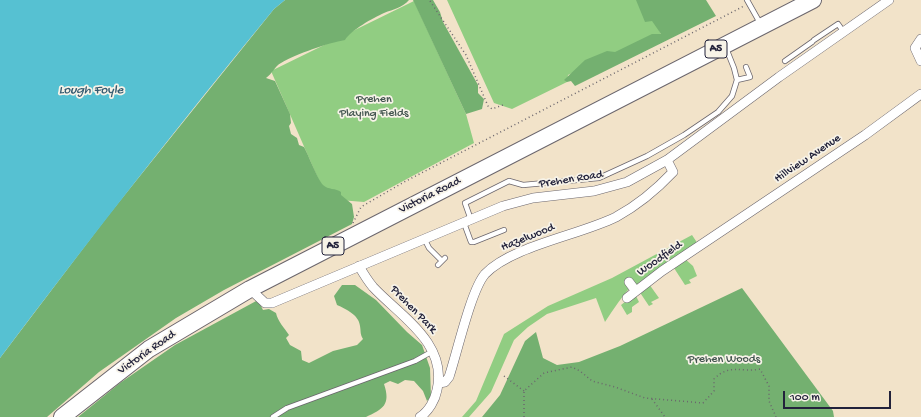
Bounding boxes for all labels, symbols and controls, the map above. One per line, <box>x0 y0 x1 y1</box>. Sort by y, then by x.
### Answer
road number: A5 <box>705 40 727 58</box>
water label: Lough Foyle <box>59 83 123 99</box>
park label: Prehen Playing Fields <box>340 93 408 121</box>
street label: Hillview Avenue <box>772 131 844 187</box>
street label: Prehen Road <box>538 168 604 192</box>
street label: Victoria Road <box>397 174 463 218</box>
street label: Hazelwood <box>499 221 557 255</box>
road number: A5 <box>322 237 344 255</box>
street label: Woodfield <box>635 238 685 280</box>
street label: Prehen Park <box>387 283 439 337</box>
street label: Victoria Road <box>115 328 179 378</box>
park label: Prehen Woods <box>688 353 760 367</box>
scale bar <box>785 383 893 409</box>
text: 100 m <box>790 391 820 405</box>

